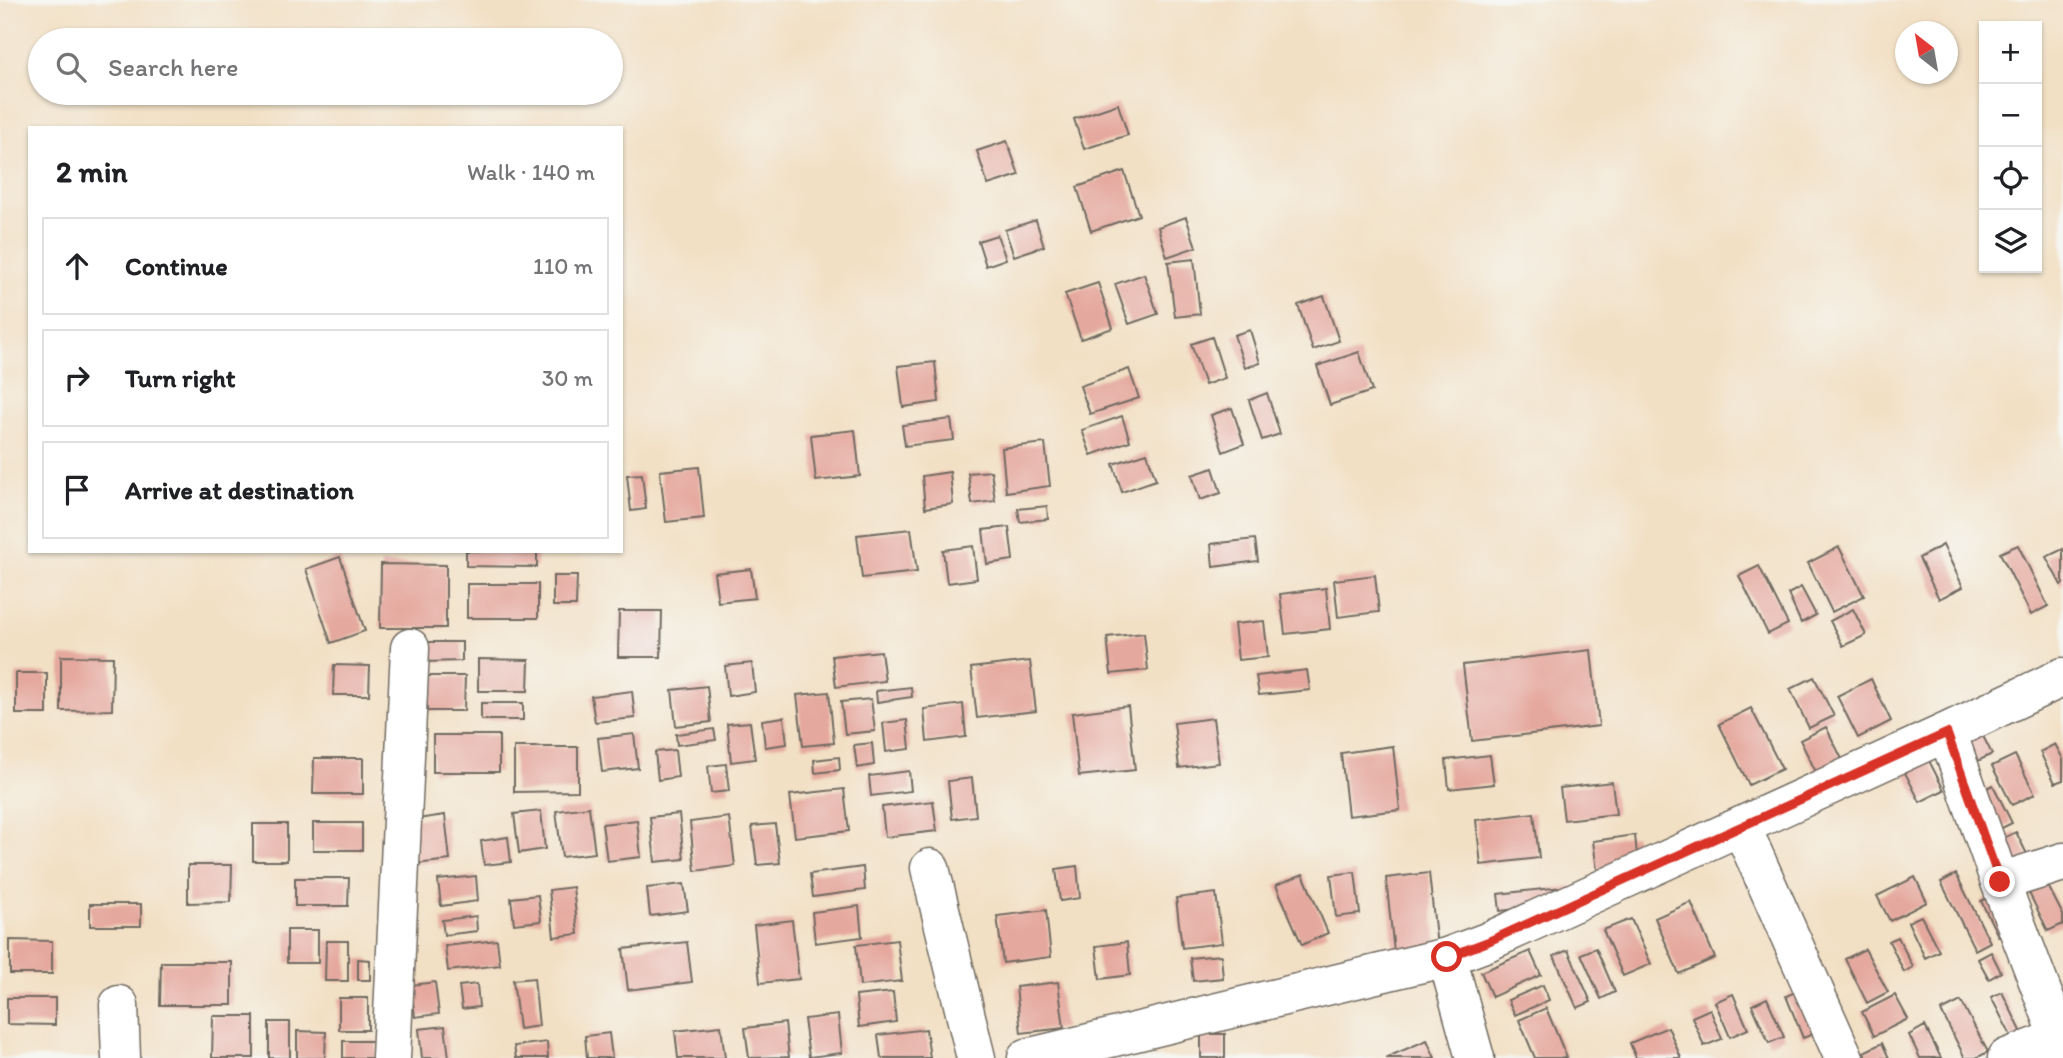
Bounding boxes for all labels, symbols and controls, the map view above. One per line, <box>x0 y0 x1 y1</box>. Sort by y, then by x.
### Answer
north arrow <box>1895 21 1958 84</box>
map controls <box>1979 21 2042 273</box>
button: + <box>1979 21 2042 84</box>
search box <box>28 28 623 105</box>
icon: search <box>52 48 90 86</box>
text: Search here <box>108 51 238 83</box>
button: − <box>1979 84 2042 147</box>
button: locate <box>1979 147 2042 210</box>
text: 2 min <box>56 153 127 190</box>
text: Walk · 140 m <box>467 158 595 186</box>
button: layers <box>1979 210 2042 273</box>
icon: ahead <box>58 247 96 285</box>
text: Continue <box>125 250 228 282</box>
text: 110 m <box>533 252 593 280</box>
icon: right <box>58 359 96 397</box>
text: Turn right <box>125 362 236 394</box>
text: 30 m <box>542 364 593 392</box>
icon: arrive <box>58 471 96 509</box>
text: Arrive at destination <box>125 474 354 506</box>
route end <box>1984 866 2015 897</box>
route start <box>1431 941 1462 972</box>

